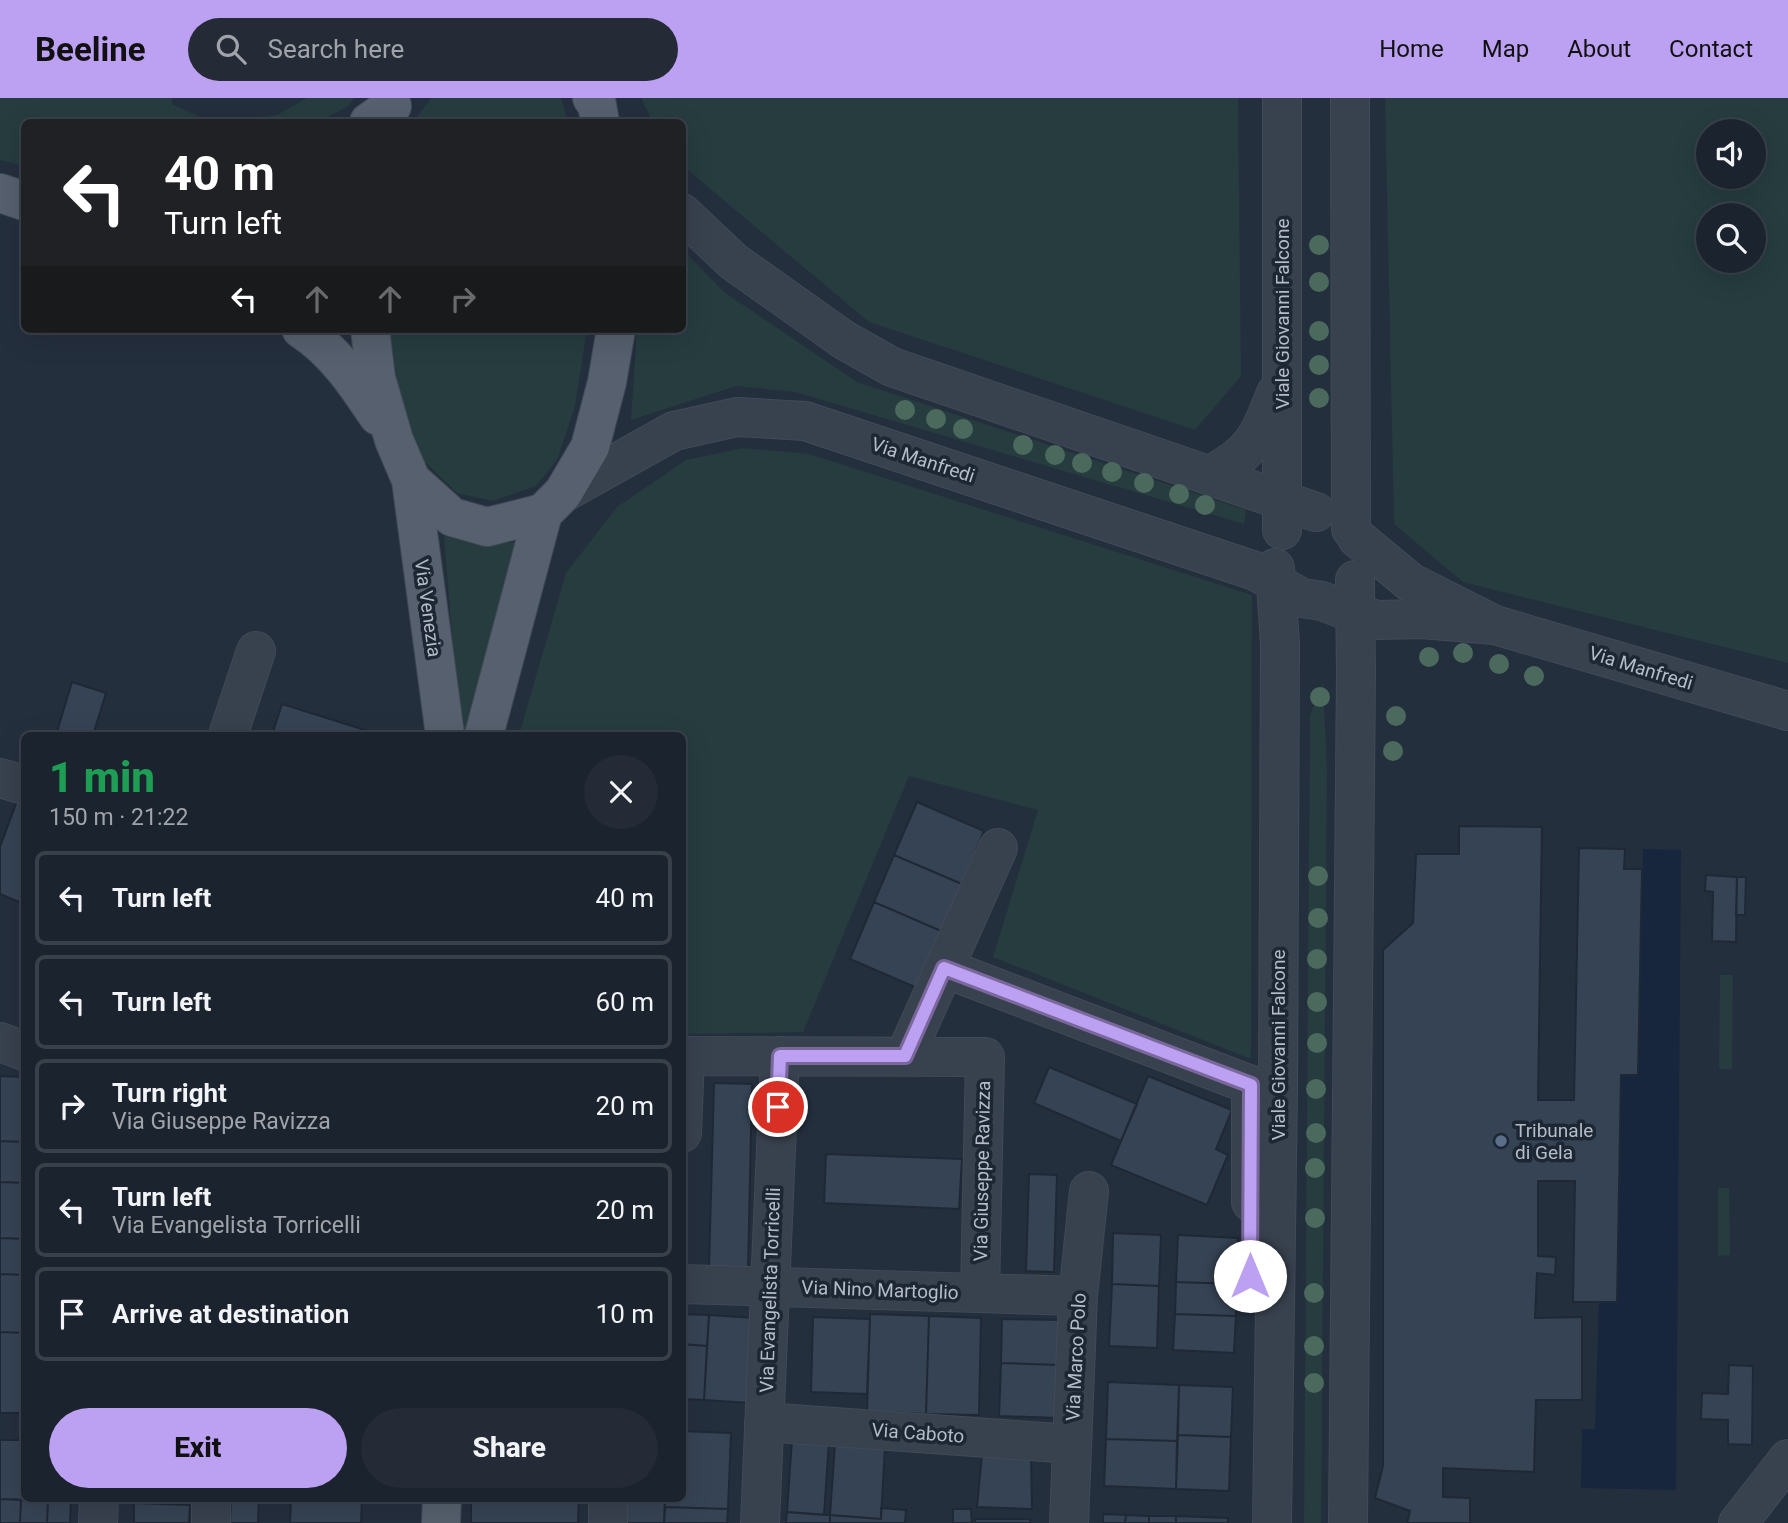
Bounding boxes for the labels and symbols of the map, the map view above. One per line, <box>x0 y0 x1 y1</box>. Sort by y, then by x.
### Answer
street label: Viale Giovanni Falcone <box>1271 219 1294 409</box>
street label: Via Manfredi <box>868 432 978 488</box>
street label: Via Venezia <box>410 558 446 658</box>
street label: Via Manfredi <box>1586 641 1696 695</box>
street label: Viale Giovanni Falcone <box>1267 950 1290 1140</box>
pin <box>748 1077 808 1137</box>
street label: Via Giuseppe Ravizza <box>969 1080 995 1262</box>
place label: Tribunale di Gela <box>1515 1119 1593 1164</box>
marker: Tribunale di Gela <box>1493 1133 1509 1149</box>
street label: Via Evangelista Torricelli <box>755 1187 785 1393</box>
position arrow <box>1213 1239 1287 1313</box>
street label: Via Nino Martoglio <box>801 1276 959 1304</box>
street label: Via Marco Polo <box>1061 1292 1091 1422</box>
street label: Via Caboto <box>871 1418 965 1448</box>

